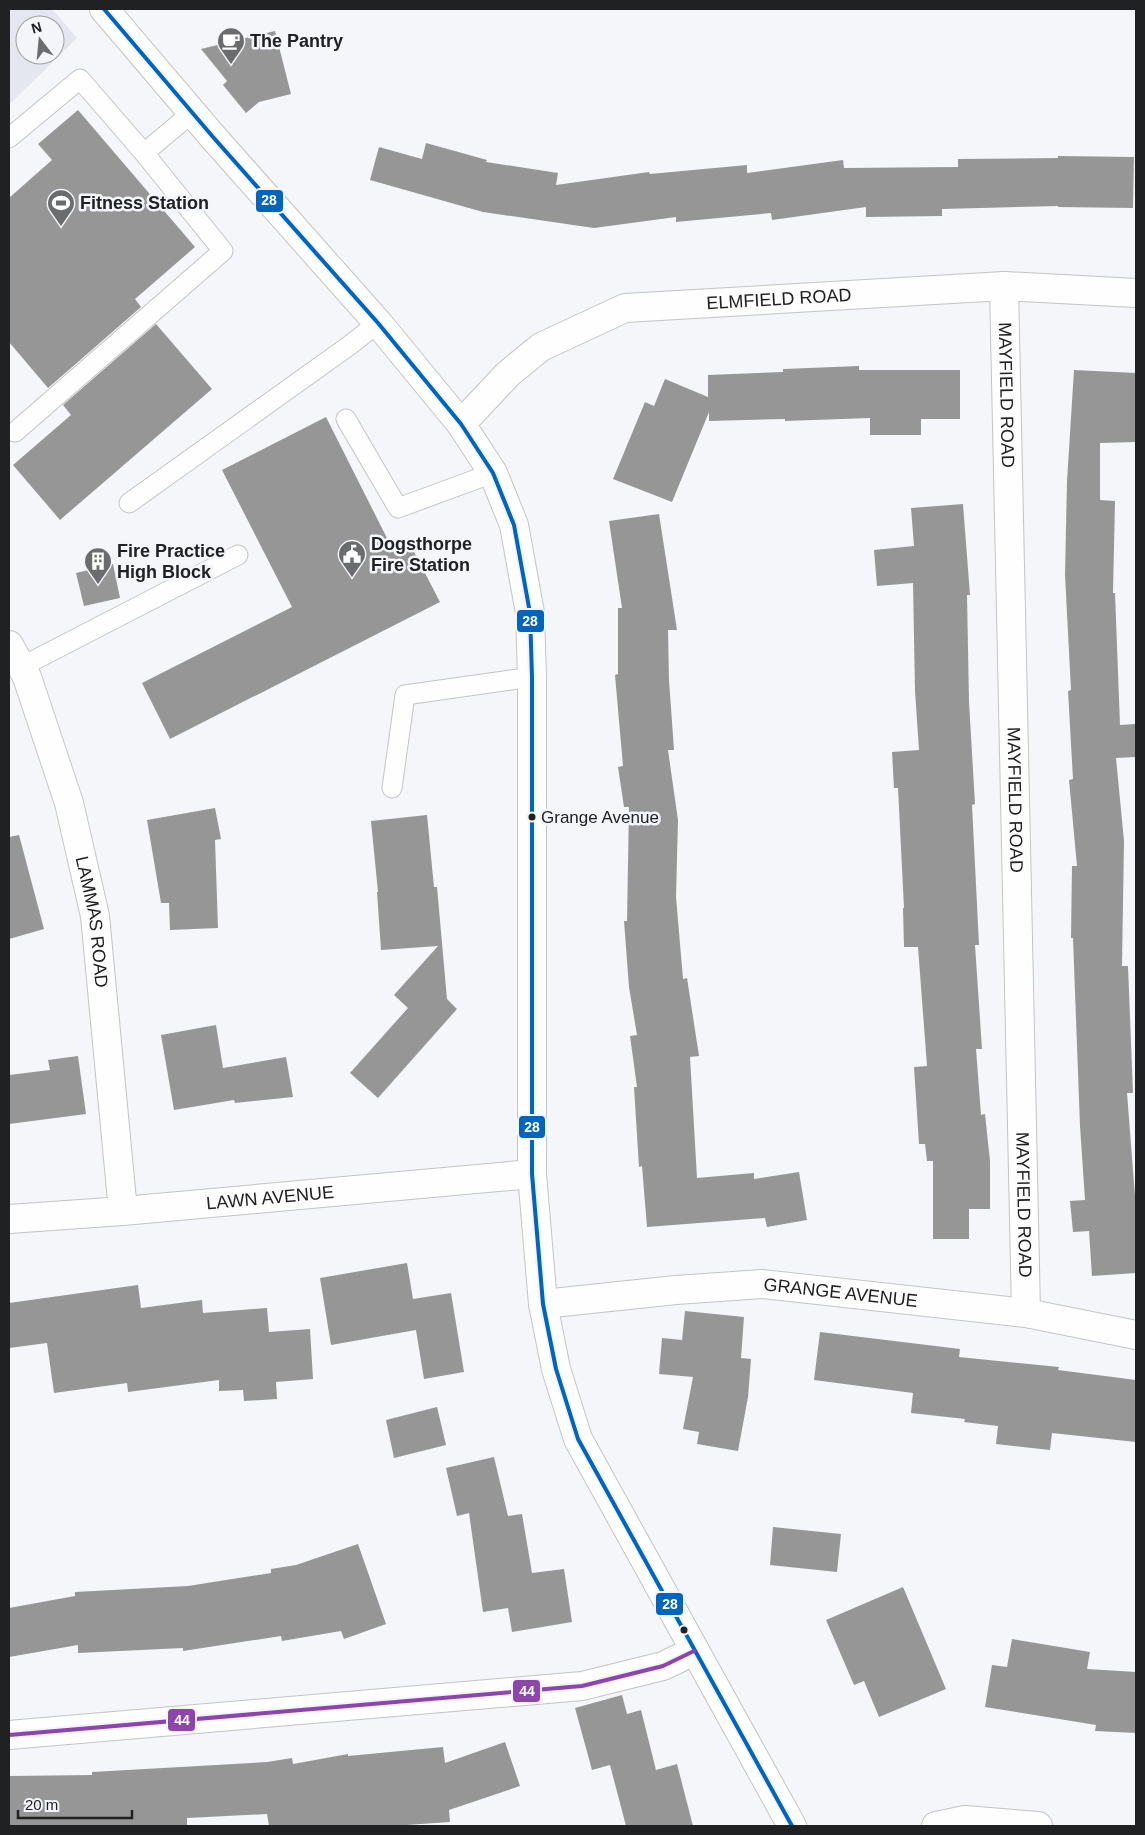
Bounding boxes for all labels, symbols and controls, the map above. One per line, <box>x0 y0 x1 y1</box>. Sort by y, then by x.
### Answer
north arrow <box>15 15 65 65</box>
text: N <box>29 18 43 37</box>
cafe icon: The Pantry <box>216 26 246 65</box>
place label: The Pantry <box>250 31 343 51</box>
sports icon: Fitness Station <box>46 188 76 227</box>
line badge: 28 <box>255 189 284 213</box>
text: 28 <box>261 192 277 208</box>
place label: Fitness Station <box>80 193 209 213</box>
street label: ELMFIELD ROAD <box>706 285 852 313</box>
street label: MAYFIELD ROAD <box>995 322 1018 468</box>
place label: Dogsthorpe Fire Station <box>371 534 472 575</box>
public building icon: Dogsthorpe Fire Station <box>337 539 367 578</box>
place label: Fire Practice High Block <box>117 541 225 582</box>
building icon: Fire Practice High Block <box>83 546 113 585</box>
line badge: 28 <box>516 609 545 633</box>
text: 28 <box>522 613 538 629</box>
street label: MAYFIELD ROAD <box>1003 727 1027 873</box>
place label: Grange Avenue <box>541 808 659 827</box>
marker: Grange Avenue <box>527 812 537 822</box>
street label: LAMMAS ROAD <box>72 854 112 989</box>
line badge: 28 <box>518 1115 546 1139</box>
text: 28 <box>524 1119 540 1135</box>
street label: MAYFIELD ROAD <box>1012 1132 1035 1278</box>
street label: LAWN AVENUE <box>205 1182 335 1213</box>
street label: GRANGE AVENUE <box>763 1274 919 1311</box>
line badge: 28 <box>655 1592 684 1616</box>
text: 28 <box>662 1596 678 1612</box>
unlabelled marker <box>679 1625 689 1635</box>
line badge: 44 <box>512 1679 541 1703</box>
text: 44 <box>519 1683 535 1699</box>
line badge: 44 <box>167 1708 196 1732</box>
text: 44 <box>174 1712 190 1728</box>
scale bar <box>18 1788 131 1820</box>
text: 20 m <box>25 1796 58 1813</box>

